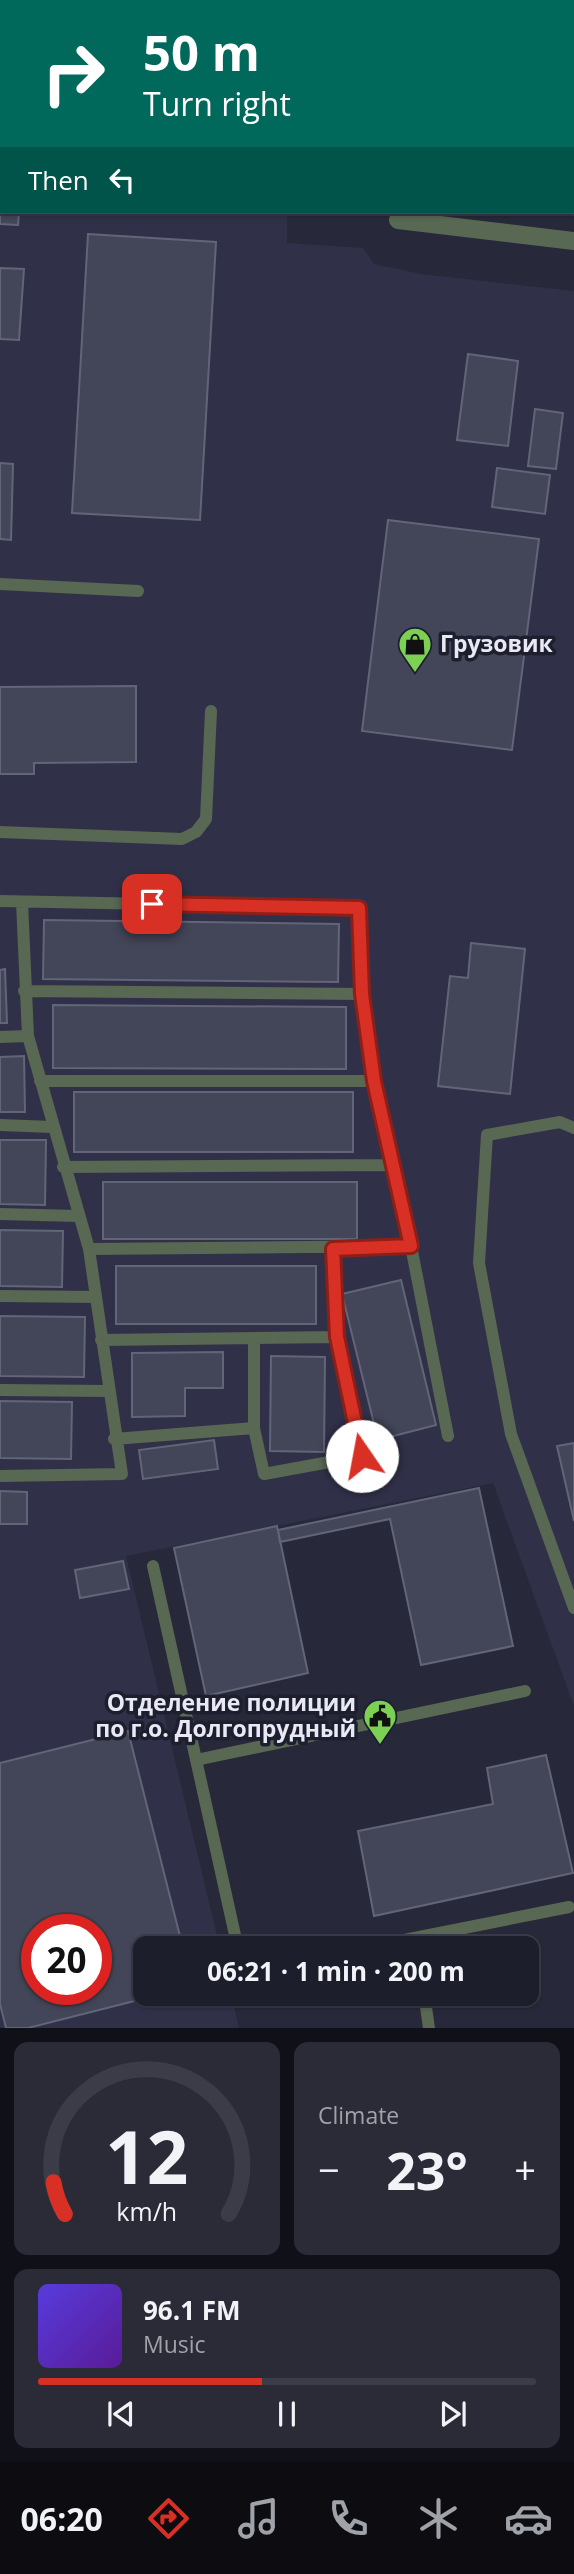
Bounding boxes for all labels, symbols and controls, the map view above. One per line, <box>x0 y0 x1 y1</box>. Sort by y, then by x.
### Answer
text: 50 m <box>143 19 260 85</box>
icon: right <box>28 28 119 119</box>
text: Turn right <box>143 82 291 125</box>
icon: left <box>103 161 141 199</box>
text: Then <box>28 162 89 198</box>
shop icon: Грузовик <box>396 625 434 674</box>
place label: Грузовик <box>440 627 554 659</box>
pin <box>122 874 182 934</box>
icon: arrive <box>133 885 171 923</box>
position arrow <box>325 1419 399 1493</box>
place label: Отделение полиции по г.о. Долгопрудный <box>95 1686 356 1744</box>
public building icon: Отделение полиции по г.о. Долгопрудный <box>361 1697 399 1746</box>
speed limit sign: 20 <box>21 1914 112 2005</box>
text: 06:21 · 1 min · 200 m <box>207 1953 465 1989</box>
text: Climate <box>318 2099 399 2131</box>
text: 12 <box>105 2107 189 2206</box>
text: 23° <box>386 2134 468 2205</box>
text: − <box>318 2143 340 2195</box>
text: + <box>514 2143 536 2195</box>
text: km/h <box>117 2194 177 2228</box>
text: 96.1 FM <box>143 2292 241 2328</box>
text: Music <box>143 2328 206 2360</box>
icon: previous <box>102 2395 140 2433</box>
icon: pause <box>268 2395 306 2433</box>
icon: next <box>434 2395 472 2433</box>
icon: directions <box>144 2494 193 2543</box>
icon: music <box>234 2494 283 2543</box>
icon: phone <box>324 2494 373 2543</box>
icon: climate <box>414 2494 463 2543</box>
icon: car <box>504 2494 553 2543</box>
text: 06:20 <box>21 2497 103 2540</box>

